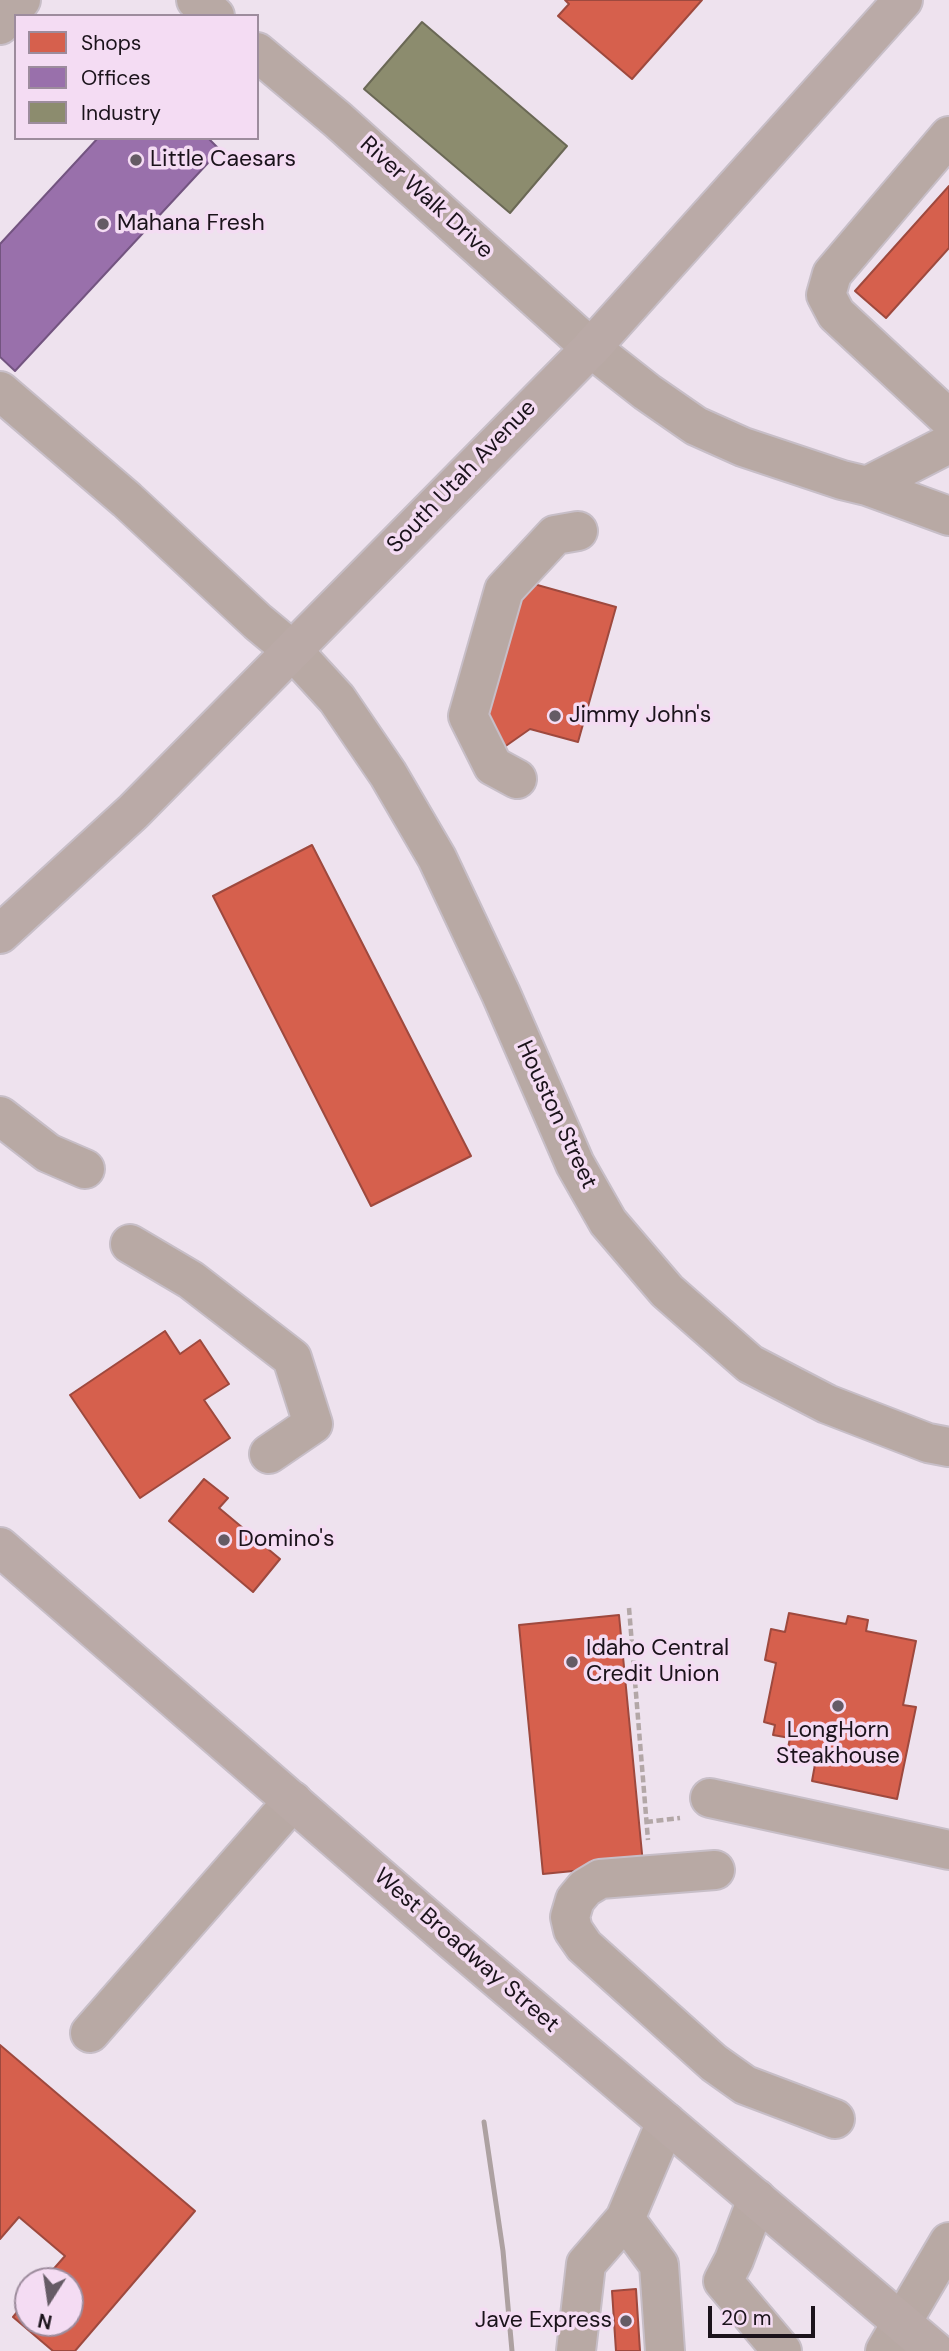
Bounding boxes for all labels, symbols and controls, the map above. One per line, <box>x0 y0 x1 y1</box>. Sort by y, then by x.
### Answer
legend <box>14 14 259 140</box>
text: Shops <box>81 29 141 57</box>
text: Offices <box>81 64 151 92</box>
text: Industry <box>81 99 161 127</box>
street label: River Walk Drive <box>354 131 498 265</box>
place label: Little Caesars <box>150 146 296 174</box>
marker: Little Caesars <box>128 152 144 168</box>
place label: Mahana Fresh <box>117 210 265 238</box>
marker: Mahana Fresh <box>95 216 111 232</box>
street label: South Utah Avenue <box>382 395 542 559</box>
place label: Jimmy John's <box>569 702 711 730</box>
marker: Jimmy John's <box>547 708 563 724</box>
street label: Houston Street <box>510 1037 602 1193</box>
place label: Domino's <box>238 1526 335 1554</box>
marker: Domino's <box>216 1532 232 1548</box>
place label: Idaho Central Credit Union <box>586 1635 729 1689</box>
marker: Idaho Central Credit Union <box>564 1654 580 1670</box>
marker: LongHorn Steakhouse <box>830 1698 846 1714</box>
place label: LongHorn Steakhouse <box>776 1717 900 1771</box>
street label: West Broadway Street <box>368 1863 564 2039</box>
north arrow <box>14 2267 84 2337</box>
scale bar <box>711 2292 818 2336</box>
text: 20 m <box>721 2304 772 2332</box>
text: N <box>36 2307 54 2335</box>
place label: Jave Express <box>475 2307 612 2335</box>
marker: Jave Express <box>618 2313 634 2329</box>

